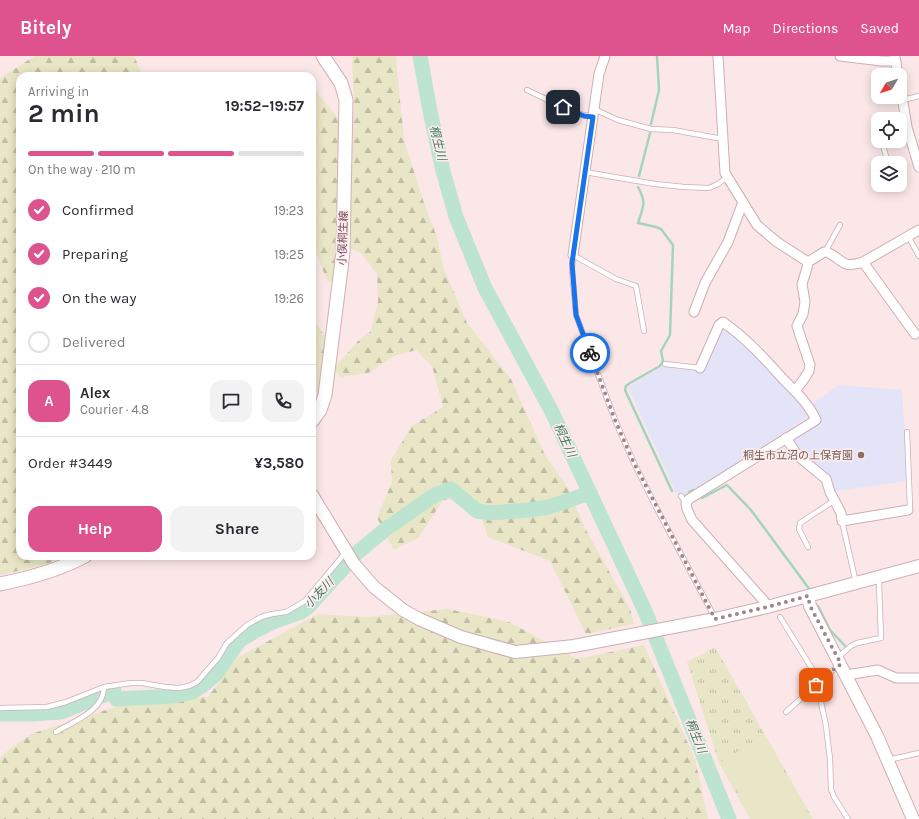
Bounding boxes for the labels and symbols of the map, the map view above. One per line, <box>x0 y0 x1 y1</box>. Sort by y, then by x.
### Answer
north arrow <box>871 68 907 104</box>
pin <box>546 90 580 124</box>
water label: 桐生川 <box>427 124 450 164</box>
street label: 小俣桐生線 <box>336 210 350 266</box>
courier <box>570 333 610 373</box>
water label: 桐生川 <box>551 421 580 461</box>
place label: 桐生市立沼の上保育園 <box>743 449 853 462</box>
marker: 桐生市立沼の上保育園 <box>856 450 866 460</box>
water label: 小友川 <box>301 574 338 611</box>
pin <box>799 668 833 702</box>
water label: 桐生川 <box>683 717 710 757</box>

